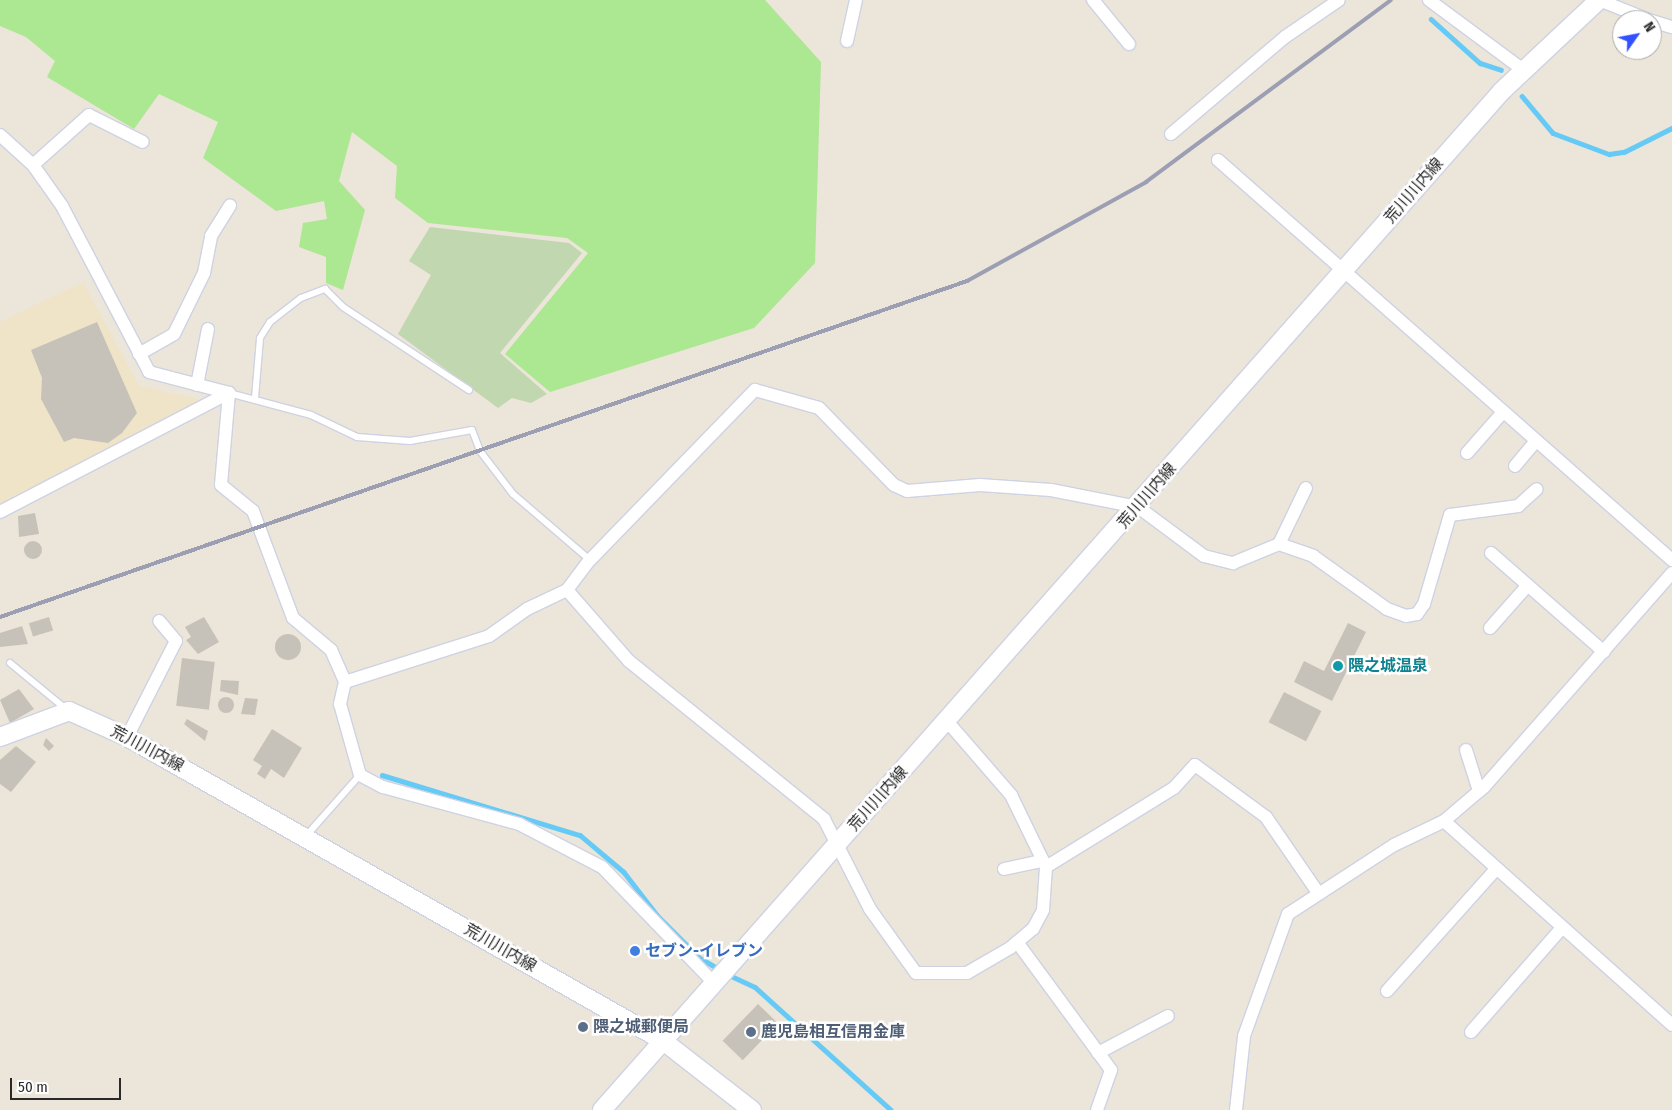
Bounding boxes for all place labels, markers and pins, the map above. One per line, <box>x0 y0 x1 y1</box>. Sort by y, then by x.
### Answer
place label: 隈之城温泉 <box>1348 656 1428 676</box>
marker: 隈之城温泉 <box>1332 660 1344 672</box>
place label: セブン-イレブン <box>645 941 763 961</box>
marker: セブン-イレブン <box>629 945 641 957</box>
place label: 隈之城郵便局 <box>593 1017 689 1037</box>
marker: 隈之城郵便局 <box>577 1021 589 1033</box>
place label: 鹿児島相互信用金庫 <box>761 1022 905 1042</box>
marker: 鹿児島相互信用金庫 <box>745 1026 757 1038</box>

